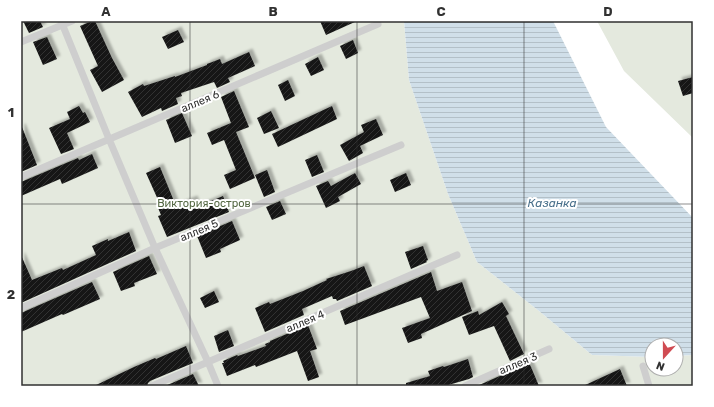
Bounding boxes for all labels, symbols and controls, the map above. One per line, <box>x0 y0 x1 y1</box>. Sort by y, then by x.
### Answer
text: A <box>101 4 111 19</box>
text: B <box>268 4 278 19</box>
text: C <box>436 4 446 19</box>
text: D <box>603 4 613 19</box>
street label: аллея 6 <box>179 87 222 115</box>
text: 1 <box>8 105 14 120</box>
water label: Казанка <box>528 196 576 210</box>
park label: Виктория-остров <box>157 197 251 210</box>
street label: аллея 5 <box>178 216 221 244</box>
text: 2 <box>7 287 15 302</box>
street label: аллея 4 <box>284 307 327 335</box>
north arrow <box>644 337 684 377</box>
street label: аллея 3 <box>497 349 540 377</box>
text: N <box>654 358 667 373</box>

